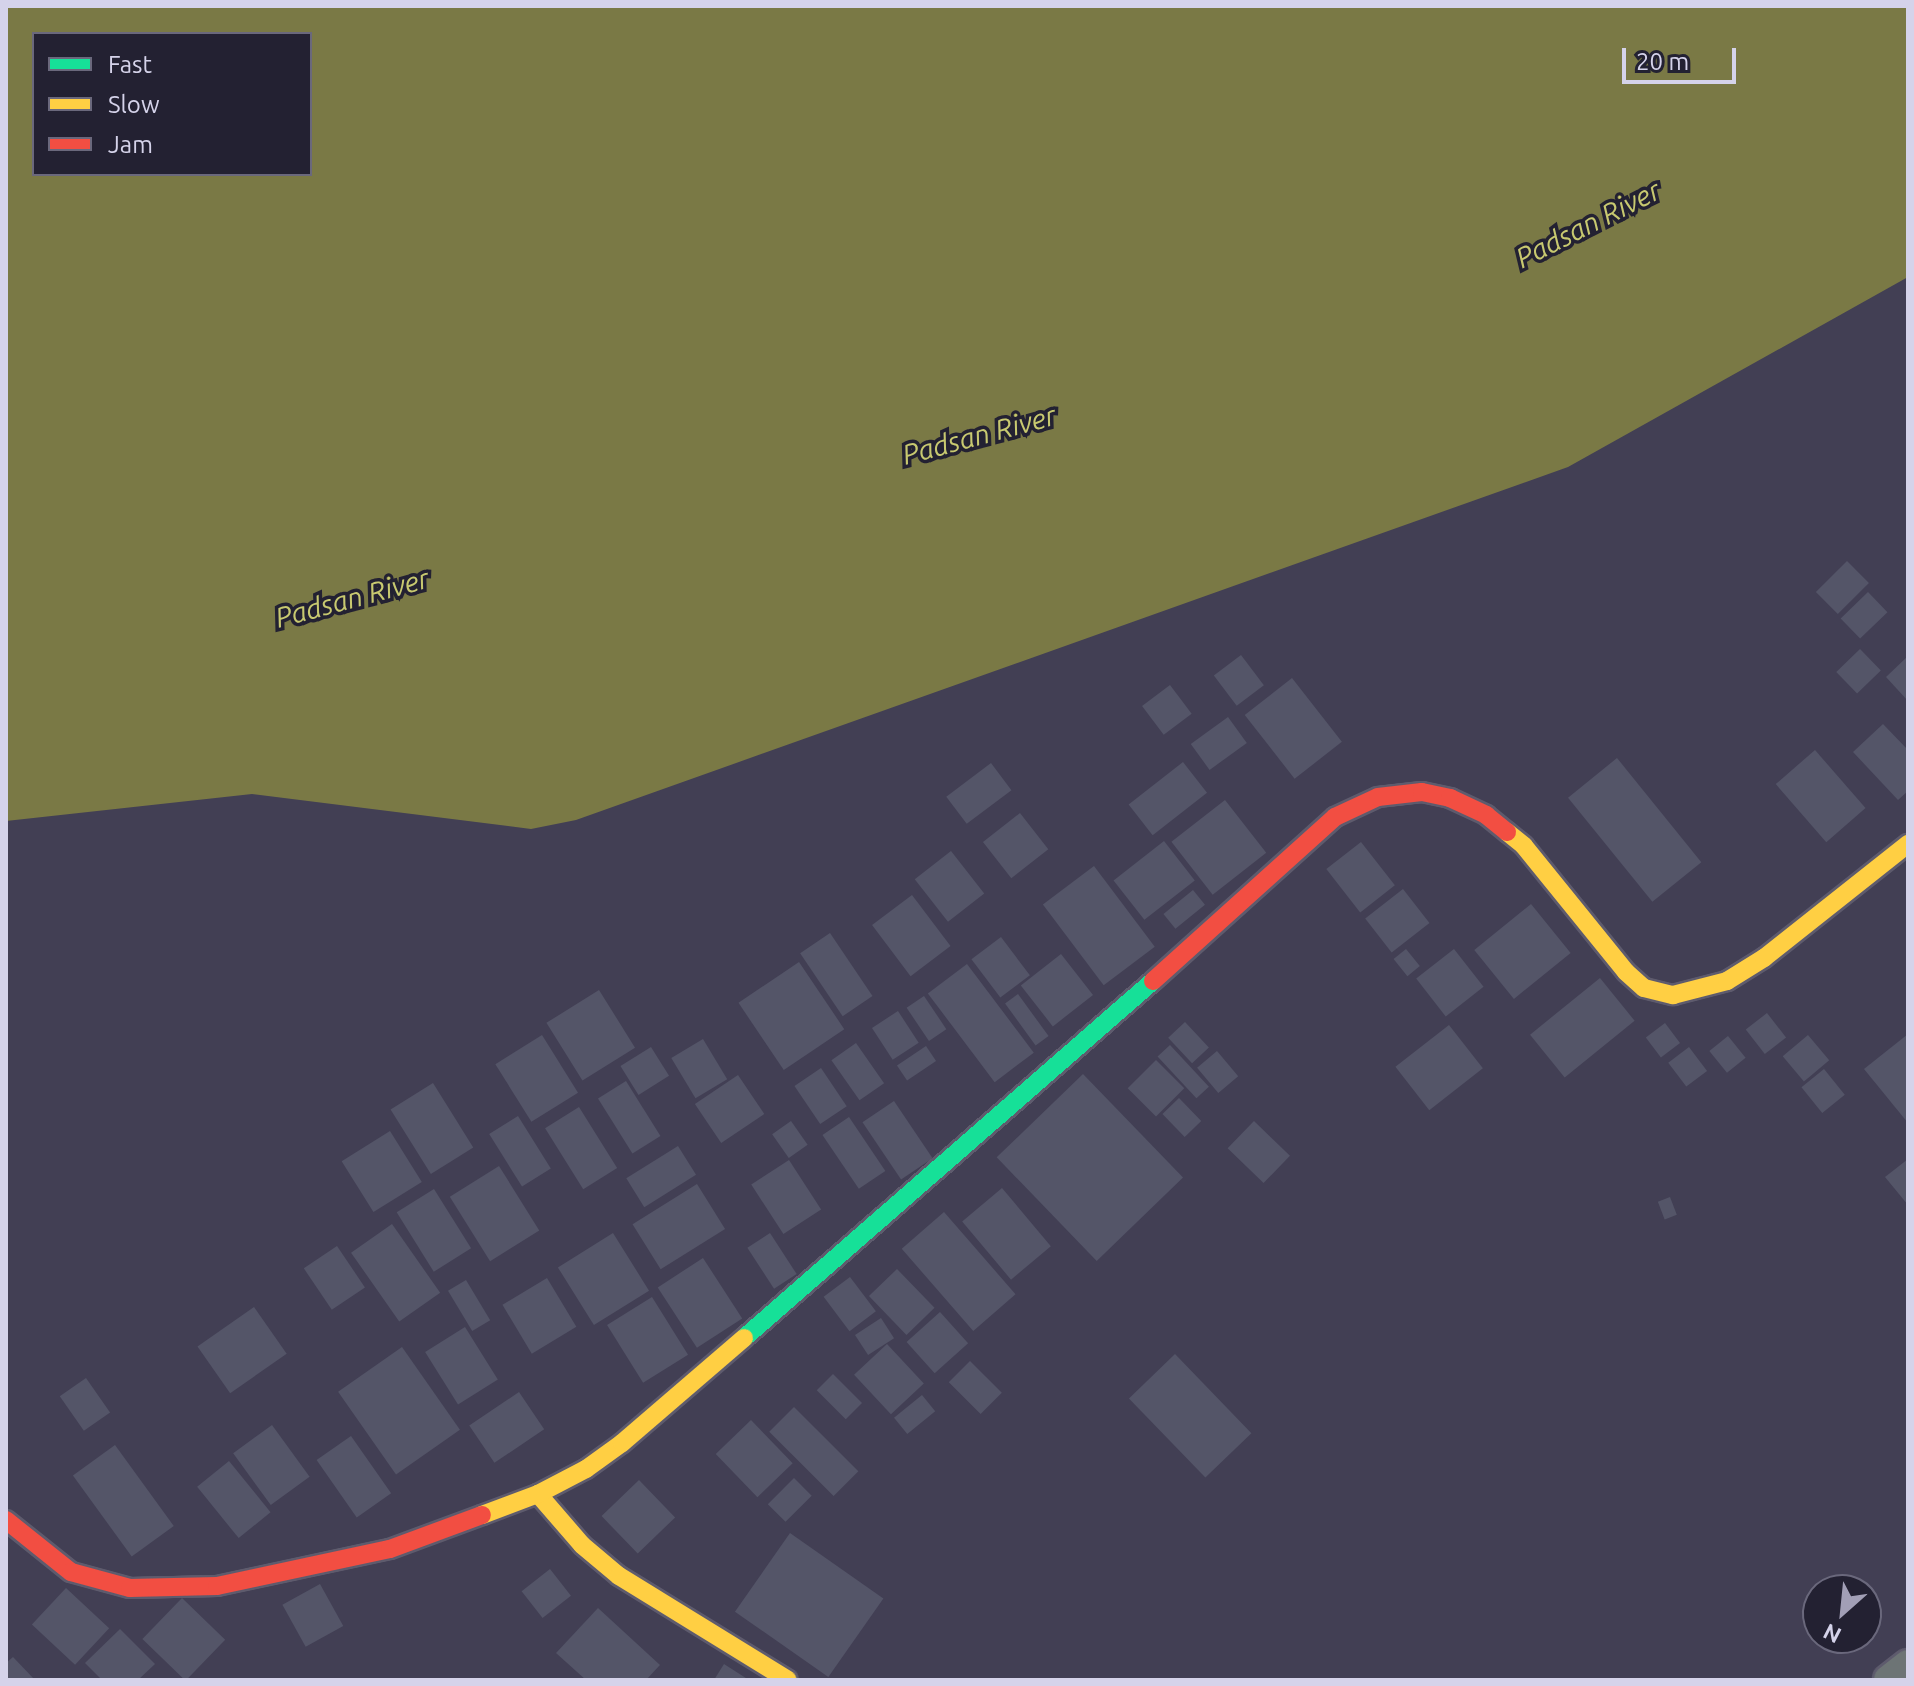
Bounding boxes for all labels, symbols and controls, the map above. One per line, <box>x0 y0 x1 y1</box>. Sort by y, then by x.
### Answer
legend <box>32 32 312 176</box>
scale bar <box>1626 32 1740 82</box>
text: 20 m <box>1636 48 1689 75</box>
text: Fast <box>108 51 152 78</box>
text: Slow <box>108 91 160 118</box>
text: Jam <box>108 131 153 158</box>
water label: Padsan River <box>1510 173 1666 275</box>
water label: Padsan River <box>898 398 1060 472</box>
water label: Padsan River <box>271 561 433 635</box>
north arrow <box>1802 1574 1882 1654</box>
text: N <box>1819 1619 1845 1649</box>

